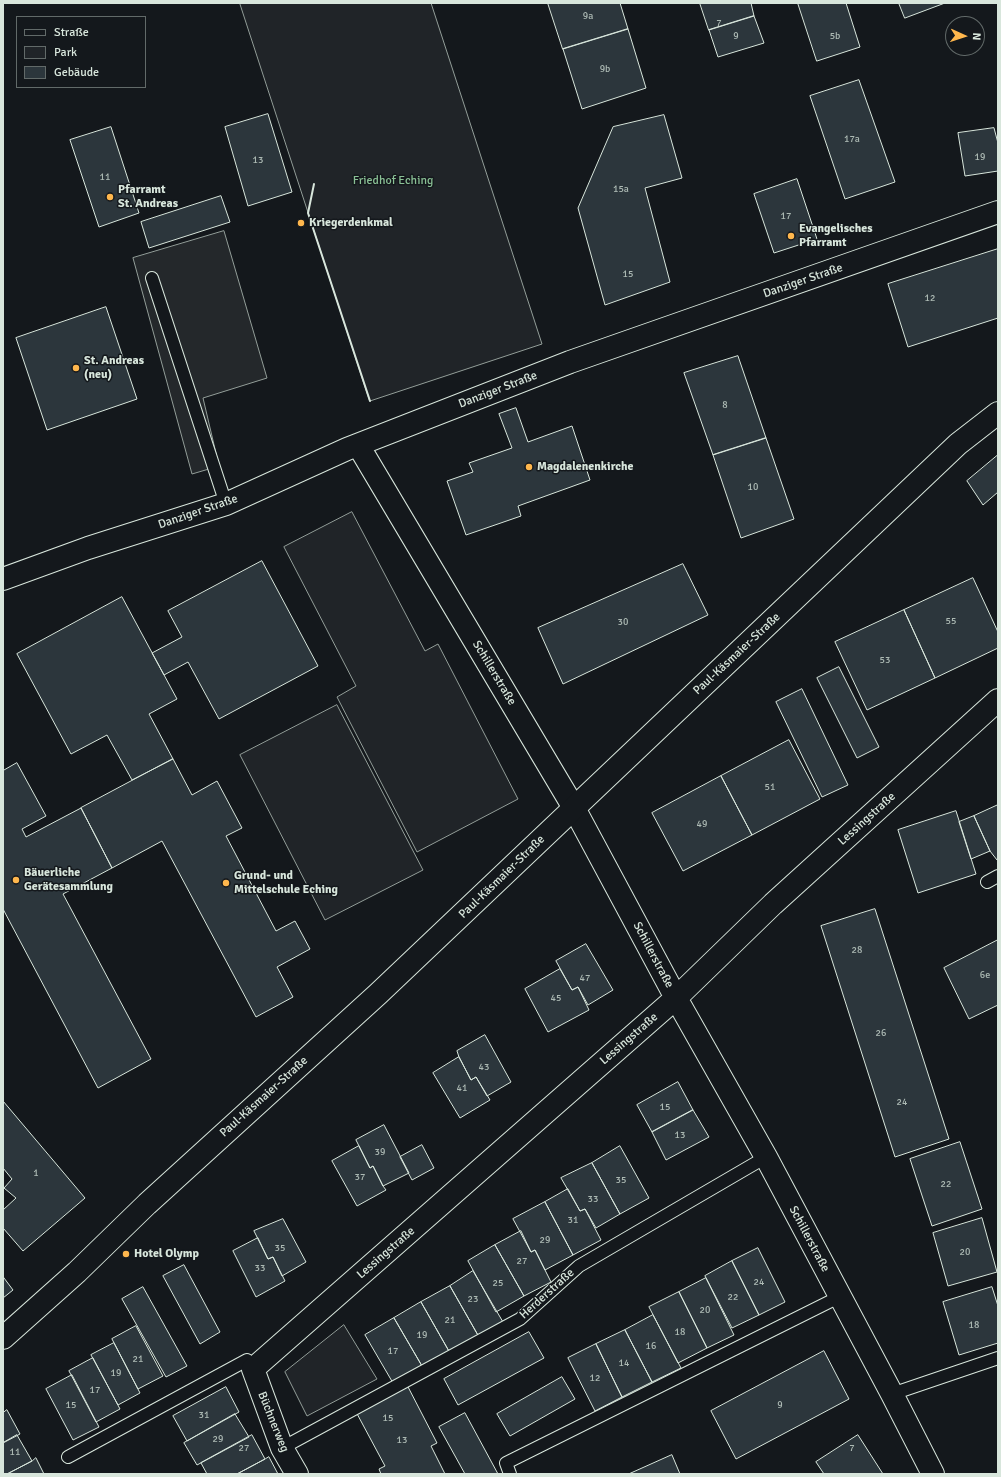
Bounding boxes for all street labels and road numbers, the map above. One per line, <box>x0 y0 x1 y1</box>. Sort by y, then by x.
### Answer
street label: Danziger Straße <box>761 261 845 301</box>
street label: Danziger Straße <box>457 368 539 412</box>
street label: Danziger Straße <box>156 492 240 532</box>
street label: Paul-Käsmaier-Straße <box>691 610 783 698</box>
street label: Schillerstraße <box>469 638 519 708</box>
street label: Lessingstraße <box>835 790 899 848</box>
street label: Paul-Käsmaier-Straße <box>456 832 548 922</box>
street label: Schillerstraße <box>630 920 676 990</box>
street label: Lessingstraße <box>597 1010 661 1068</box>
street label: Paul-Käsmaier-Straße <box>217 1054 311 1140</box>
street label: Schillerstraße <box>786 1204 832 1274</box>
street label: Lessingstraße <box>354 1224 418 1282</box>
street label: Herderstraße <box>517 1266 577 1322</box>
street label: Büchnerweg <box>254 1390 292 1454</box>

